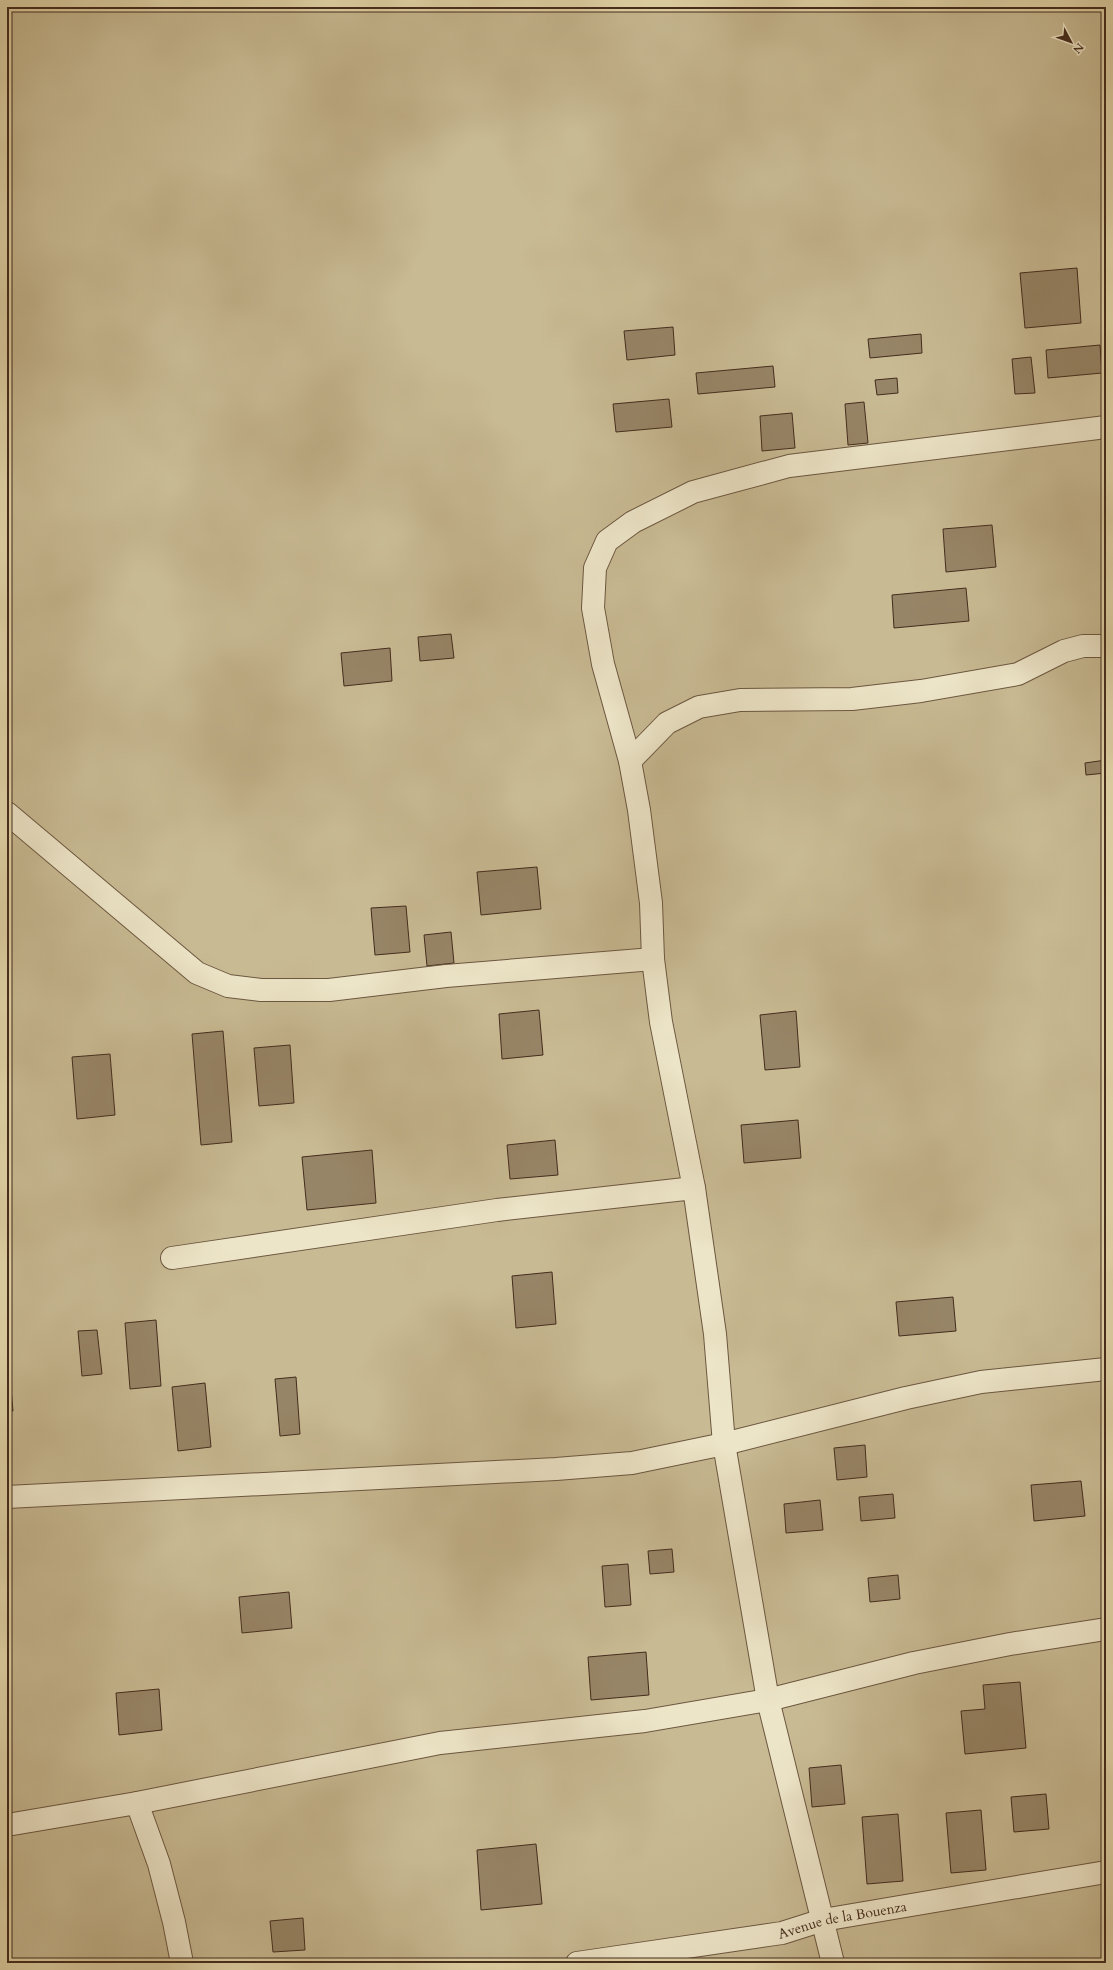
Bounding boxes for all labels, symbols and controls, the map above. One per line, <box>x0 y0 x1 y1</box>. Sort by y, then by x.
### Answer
north arrow <box>1051 22 1091 62</box>
text: N <box>1069 40 1087 57</box>
street label: Avenue de la Bouenza <box>775 1897 908 1944</box>

